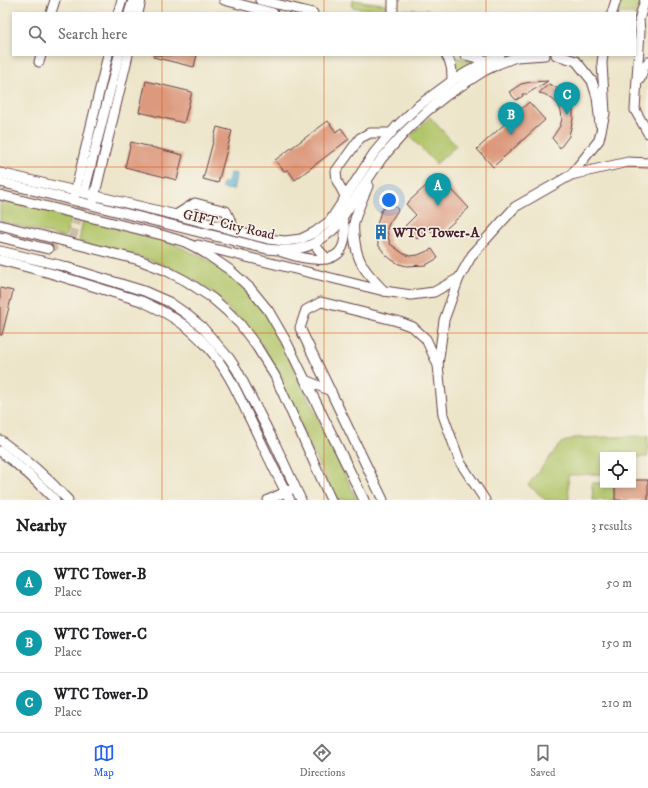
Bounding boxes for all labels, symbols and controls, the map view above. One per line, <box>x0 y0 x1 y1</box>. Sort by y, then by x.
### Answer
search box <box>12 12 636 56</box>
icon: search <box>26 23 48 45</box>
text: Search here <box>58 25 127 44</box>
pin: C <box>554 82 580 115</box>
pin: B <box>498 102 524 135</box>
pin: A <box>425 173 451 206</box>
your location <box>379 190 399 210</box>
street label: GIFT City Road <box>181 206 277 244</box>
building icon: WTC Tower-A <box>372 223 390 241</box>
place label: WTC Tower-A <box>392 224 481 242</box>
map controls <box>600 452 636 488</box>
button: locate <box>600 452 636 488</box>
text: Nearby <box>16 515 66 537</box>
text: 3 results <box>591 518 632 534</box>
text: WTC Tower-B <box>54 565 147 584</box>
text: A <box>25 575 33 591</box>
text: 50 m <box>606 575 632 591</box>
text: Place <box>54 584 82 600</box>
text: WTC Tower-C <box>54 625 147 644</box>
text: B <box>25 635 33 651</box>
text: 150 m <box>601 635 632 651</box>
text: Place <box>54 644 82 660</box>
text: WTC Tower-D <box>54 685 148 704</box>
text: C <box>25 695 33 711</box>
text: 210 m <box>601 695 632 711</box>
text: Place <box>54 704 82 720</box>
tab: Map <box>93 742 115 780</box>
tab: Directions <box>300 742 345 780</box>
tab: Saved <box>530 742 555 780</box>

